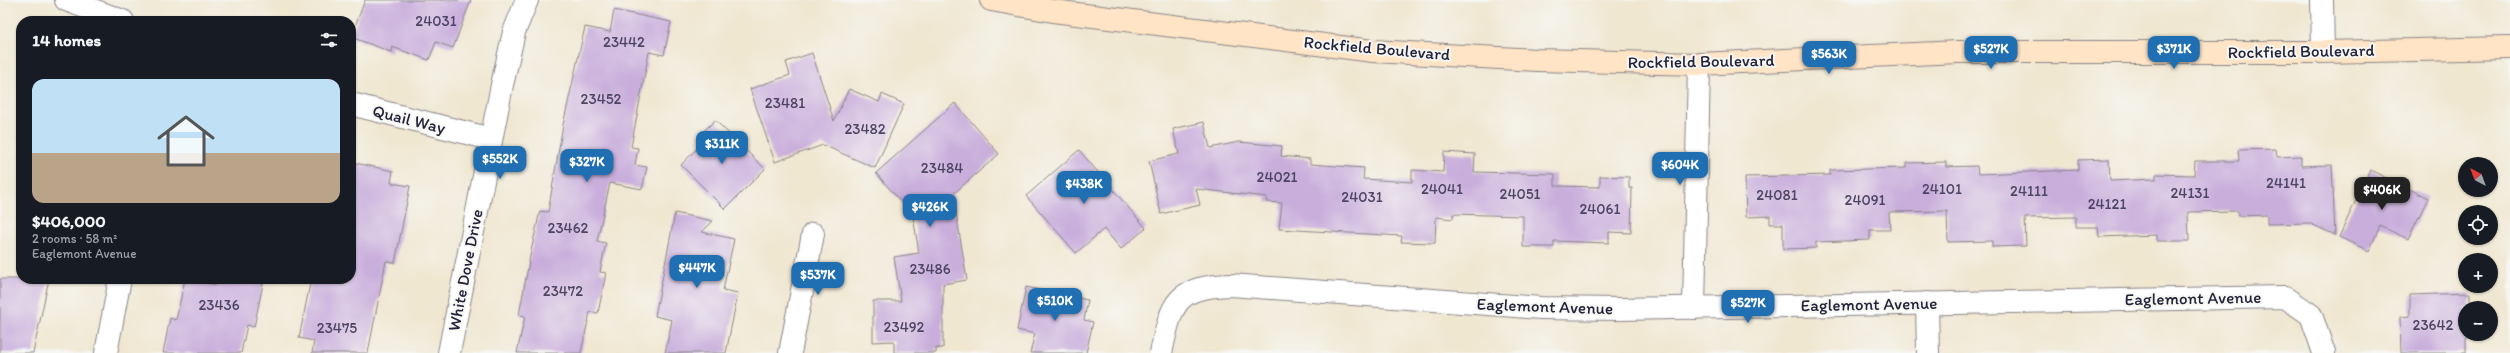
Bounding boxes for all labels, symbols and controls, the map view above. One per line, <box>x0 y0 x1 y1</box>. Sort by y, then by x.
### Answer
house number: 24031 <box>415 12 457 30</box>
icon: filters <box>318 29 340 51</box>
text: 14 homes <box>32 30 101 50</box>
street label: Rockfield Boulevard <box>1303 32 1451 64</box>
house number: 23442 <box>603 33 645 51</box>
pin: $527K <box>1963 36 2019 70</box>
pin: $371K <box>2146 36 2202 70</box>
street label: Rockfield Boulevard <box>2227 40 2375 62</box>
pin: $563K <box>1801 41 1857 75</box>
text: $527K <box>1973 41 2009 56</box>
text: $371K <box>2157 41 2191 56</box>
text: $563K <box>1811 46 1847 61</box>
street label: Rockfield Boulevard <box>1627 50 1775 72</box>
house number: 23452 <box>581 90 622 108</box>
house number: 23481 <box>765 94 805 112</box>
street label: Quail Way <box>370 100 448 138</box>
icon: home <box>150 105 222 177</box>
house number: 23482 <box>844 120 886 138</box>
pin: $311K <box>694 131 750 165</box>
text: $311K <box>705 136 739 151</box>
pin: $552K <box>472 146 528 180</box>
pin: $327K <box>559 149 615 183</box>
text: $552K <box>482 151 518 166</box>
pin: $604K <box>1652 152 1708 186</box>
text: $327K <box>569 154 605 169</box>
text: $604K <box>1661 157 1699 172</box>
north arrow <box>2458 157 2498 197</box>
map controls <box>2458 157 2498 341</box>
house number: 23484 <box>921 159 963 177</box>
house number: 24021 <box>1257 168 1298 186</box>
pin: $438K <box>1056 171 1112 205</box>
house number: 24141 <box>2266 174 2306 192</box>
text: $438K <box>1066 176 1102 191</box>
pin: $406K <box>2354 177 2410 211</box>
house number: 24041 <box>1421 180 1463 198</box>
house number: 24101 <box>1922 180 1962 198</box>
house number: 24111 <box>2010 182 2048 200</box>
text: $406K <box>2363 182 2401 197</box>
house number: 24131 <box>2170 184 2210 202</box>
house number: 24051 <box>1500 185 1541 203</box>
house number: 24081 <box>1756 186 1798 204</box>
house number: 24031 <box>1341 188 1383 206</box>
house number: 24091 <box>1845 191 1886 209</box>
pin: $426K <box>902 194 958 228</box>
house number: 24121 <box>2088 195 2126 213</box>
text: $426K <box>912 199 948 214</box>
house number: 24061 <box>1579 200 1621 218</box>
button: locate <box>2458 205 2498 245</box>
street label: White Dove Drive <box>443 207 487 333</box>
text: $406,000 <box>32 211 106 231</box>
house number: 23462 <box>548 219 589 237</box>
text: 2 rooms · 58 m² <box>32 231 117 246</box>
text: Eaglemont Avenue <box>32 246 136 261</box>
button: + <box>2458 253 2498 293</box>
pin: $447K <box>669 255 725 289</box>
text: $447K <box>679 260 715 275</box>
house number: 23486 <box>909 260 951 278</box>
pin: $537K <box>790 262 846 296</box>
text: $537K <box>800 267 836 282</box>
house number: 23472 <box>543 282 583 300</box>
street label: Eaglemont Avenue <box>2125 287 2261 309</box>
pin: $510K <box>1027 288 1083 322</box>
pin: $527K <box>1720 290 1776 324</box>
text: $510K <box>1037 293 1073 308</box>
street label: Eaglemont Avenue <box>1801 293 1937 315</box>
street label: Eaglemont Avenue <box>1476 294 1614 318</box>
text: $527K <box>1730 295 1766 310</box>
house number: 23436 <box>198 296 240 314</box>
button: − <box>2458 301 2498 341</box>
house number: 23642 <box>2413 316 2454 334</box>
house number: 23492 <box>884 318 925 336</box>
house number: 23475 <box>317 319 357 337</box>

